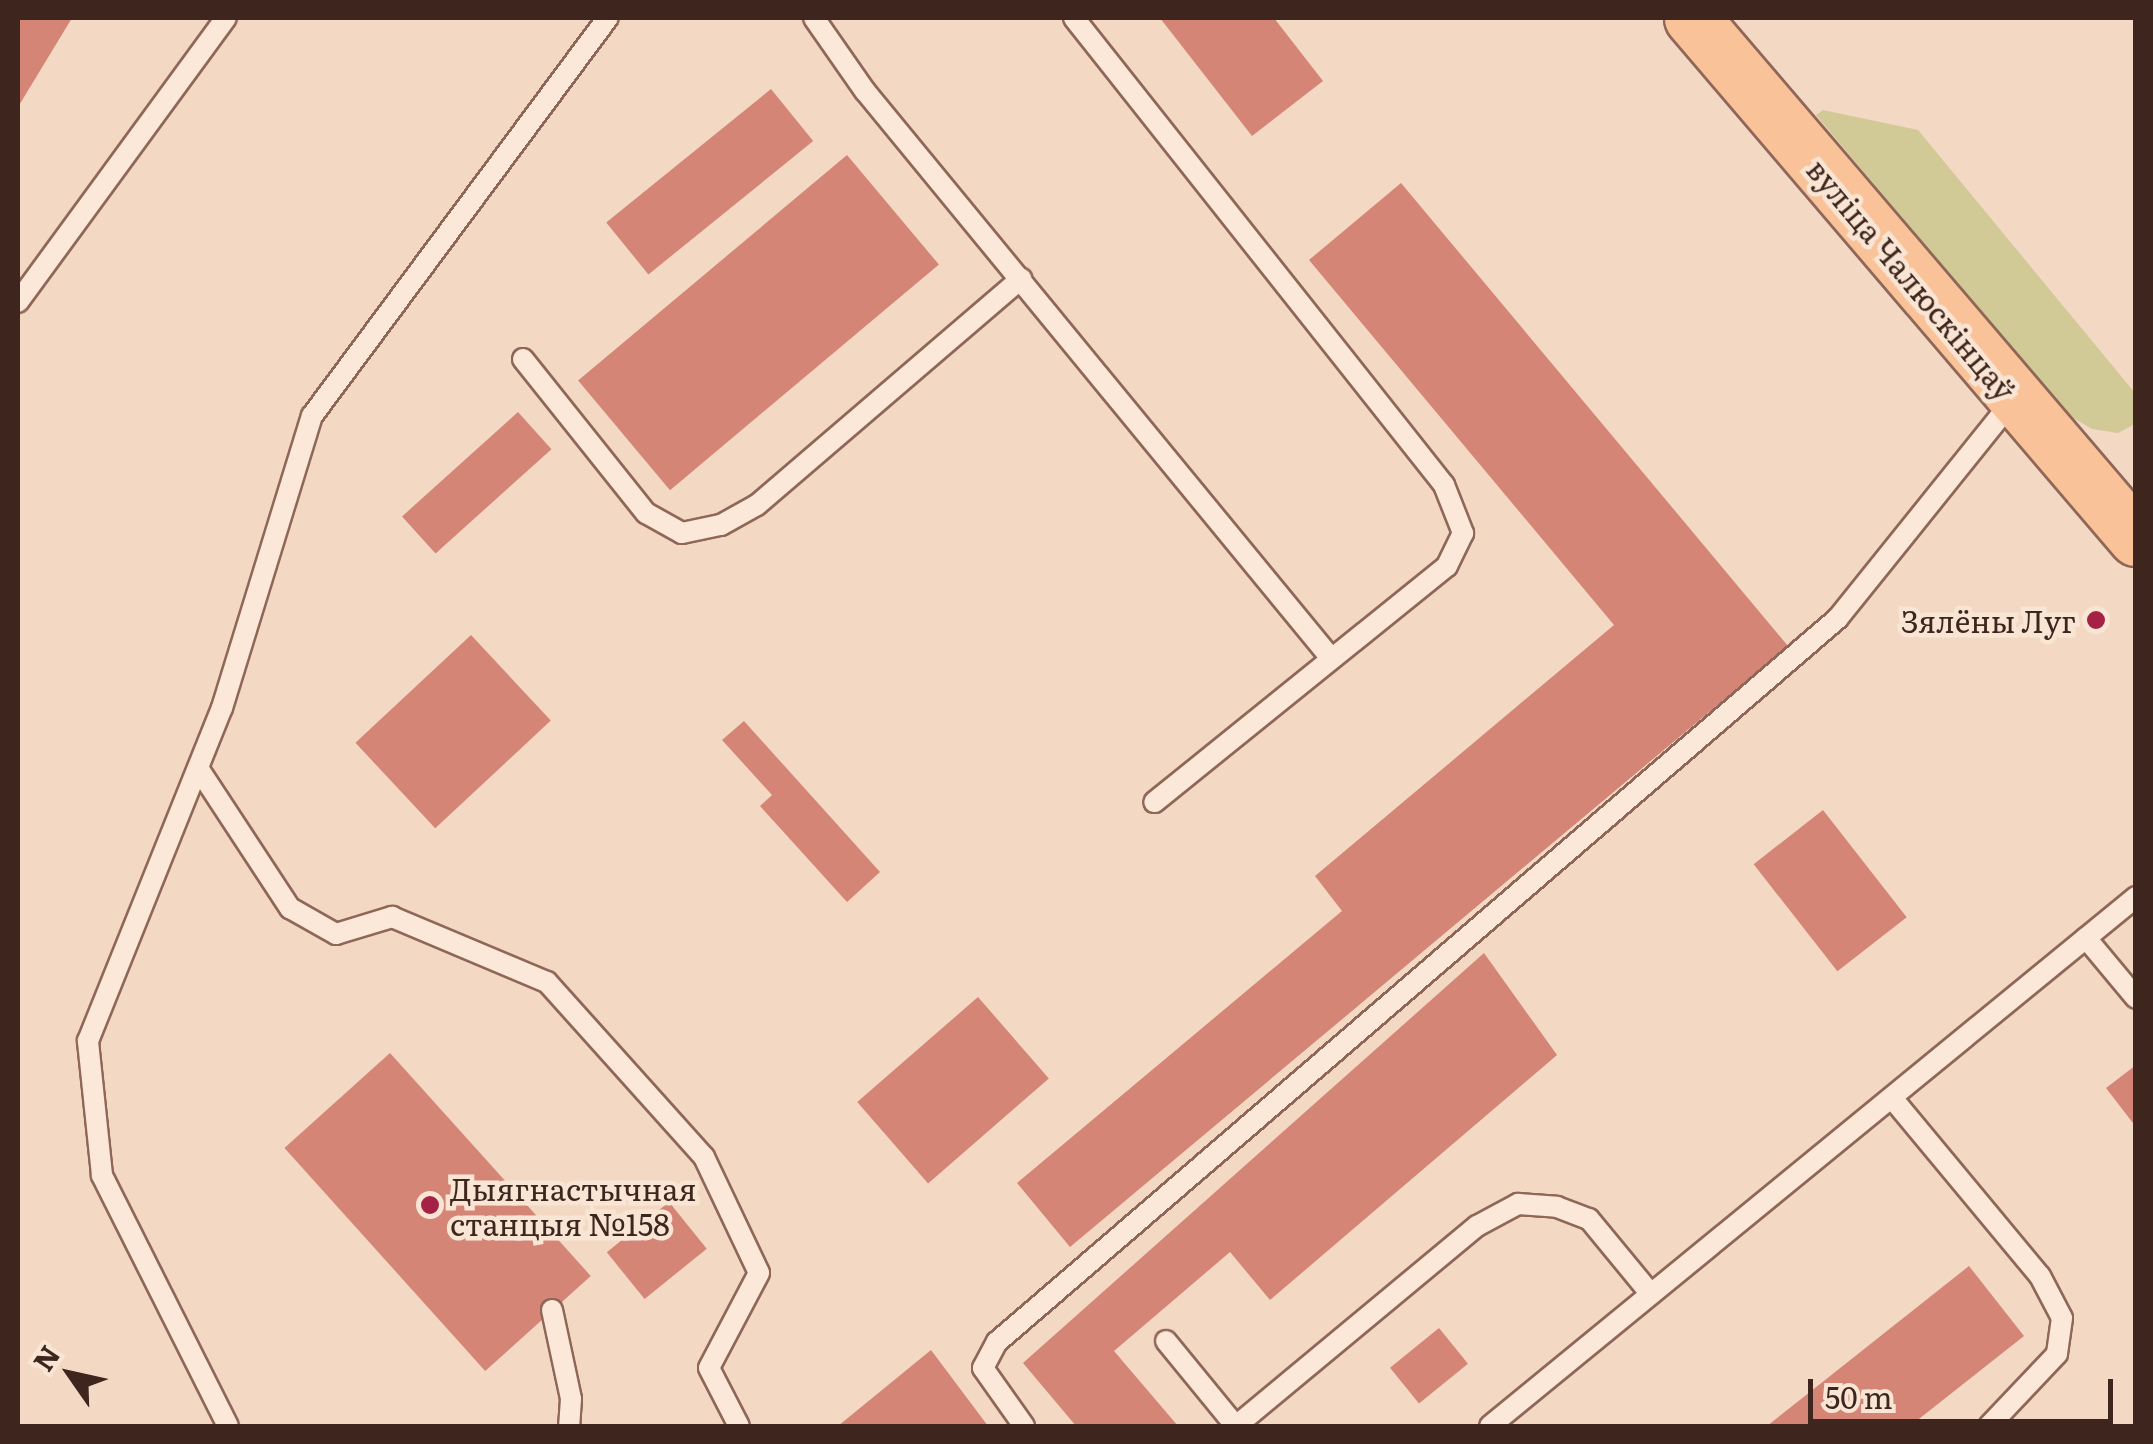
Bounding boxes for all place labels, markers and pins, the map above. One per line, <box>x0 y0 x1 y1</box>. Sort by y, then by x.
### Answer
place label: Зялёны Луг <box>1901 602 2076 638</box>
marker: Зялёны Луг <box>2085 609 2107 631</box>
place label: Дыягнастычная станцыя №158 <box>450 1170 696 1240</box>
marker: Дыягнастычная станцыя №158 <box>419 1194 441 1216</box>

